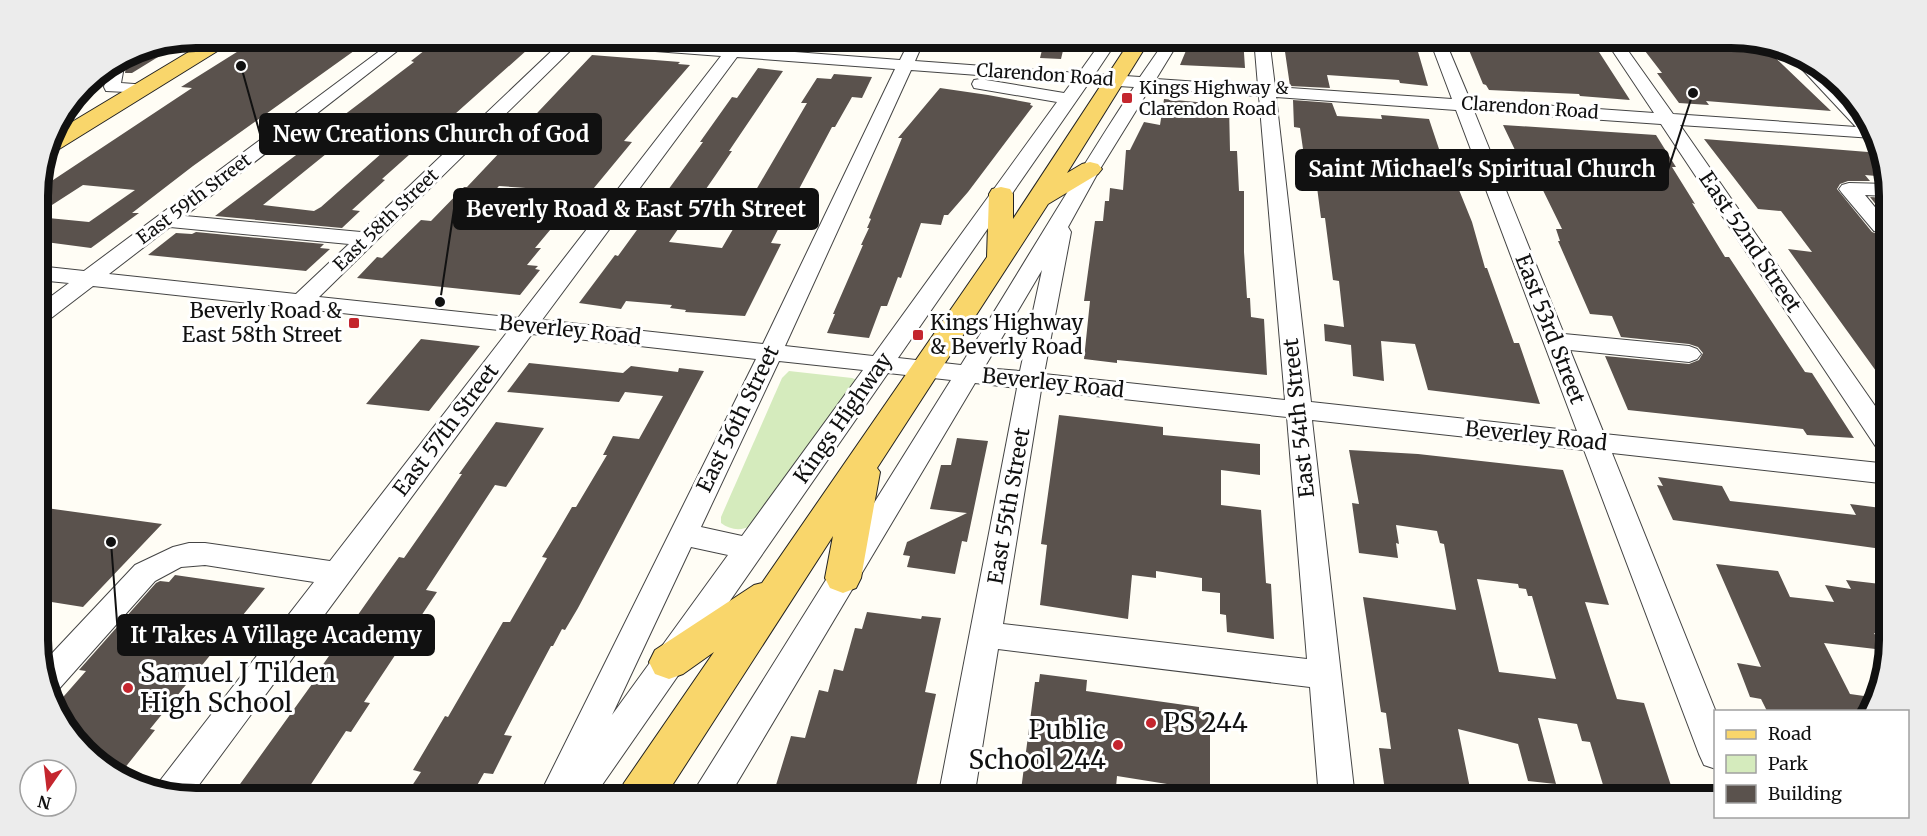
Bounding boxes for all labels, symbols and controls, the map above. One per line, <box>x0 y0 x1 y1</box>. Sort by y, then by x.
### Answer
street label: Clarendon Road <box>976 58 1114 91</box>
place label: Kings Highway & Clarendon Road <box>1139 76 1289 120</box>
marker: Kings Highway & Clarendon Road <box>1120 91 1134 105</box>
street label: Clarendon Road <box>1461 91 1599 124</box>
callout: New Creations Church of God <box>260 114 601 154</box>
text: New Creations Church of God <box>273 120 590 148</box>
street label: East 59th Street <box>132 148 255 249</box>
callout: Saint Michael's Spiritual Church <box>1296 150 1668 190</box>
text: Saint Michael's Spiritual Church <box>1308 155 1656 183</box>
street label: East 58th Street <box>328 164 443 276</box>
street label: East 52nd Street <box>1693 166 1808 317</box>
callout: Beverly Road & East 57th Street <box>454 189 818 229</box>
text: Beverly Road & East 57th Street <box>466 195 806 223</box>
street label: East 53rd Street <box>1510 250 1591 408</box>
place label: Beverly Road & East 58th Street <box>182 297 342 348</box>
street label: Beverley Road <box>498 309 643 350</box>
place label: Kings Highway & Beverly Road <box>930 309 1084 360</box>
marker: Beverly Road & East 58th Street <box>347 316 361 330</box>
marker: Kings Highway & Beverly Road <box>911 328 925 342</box>
street label: East 54th Street <box>1277 337 1320 499</box>
street label: East 56th Street <box>690 341 785 497</box>
street label: Kings Highway <box>787 346 898 488</box>
street label: East 57th Street <box>387 358 504 501</box>
street label: Beverley Road <box>981 362 1126 403</box>
street label: Beverley Road <box>1464 415 1609 456</box>
street label: East 55th Street <box>981 425 1036 586</box>
callout: It Takes A Village Academy <box>118 615 434 655</box>
text: It Takes A Village Academy <box>130 621 423 649</box>
place label: Samuel J Tilden High School <box>140 656 336 719</box>
marker: Samuel J Tilden High School <box>121 681 135 695</box>
place label: PS 244 <box>1163 706 1248 739</box>
legend <box>1714 710 1909 818</box>
place label: Public School 244 <box>969 713 1106 776</box>
marker: PS 244 <box>1144 716 1158 730</box>
text: Road <box>1768 722 1812 745</box>
marker: Public School 244 <box>1111 738 1125 752</box>
text: Park <box>1768 752 1809 775</box>
north arrow <box>18 758 78 818</box>
text: Building <box>1768 782 1842 805</box>
text: N <box>35 791 53 814</box>

